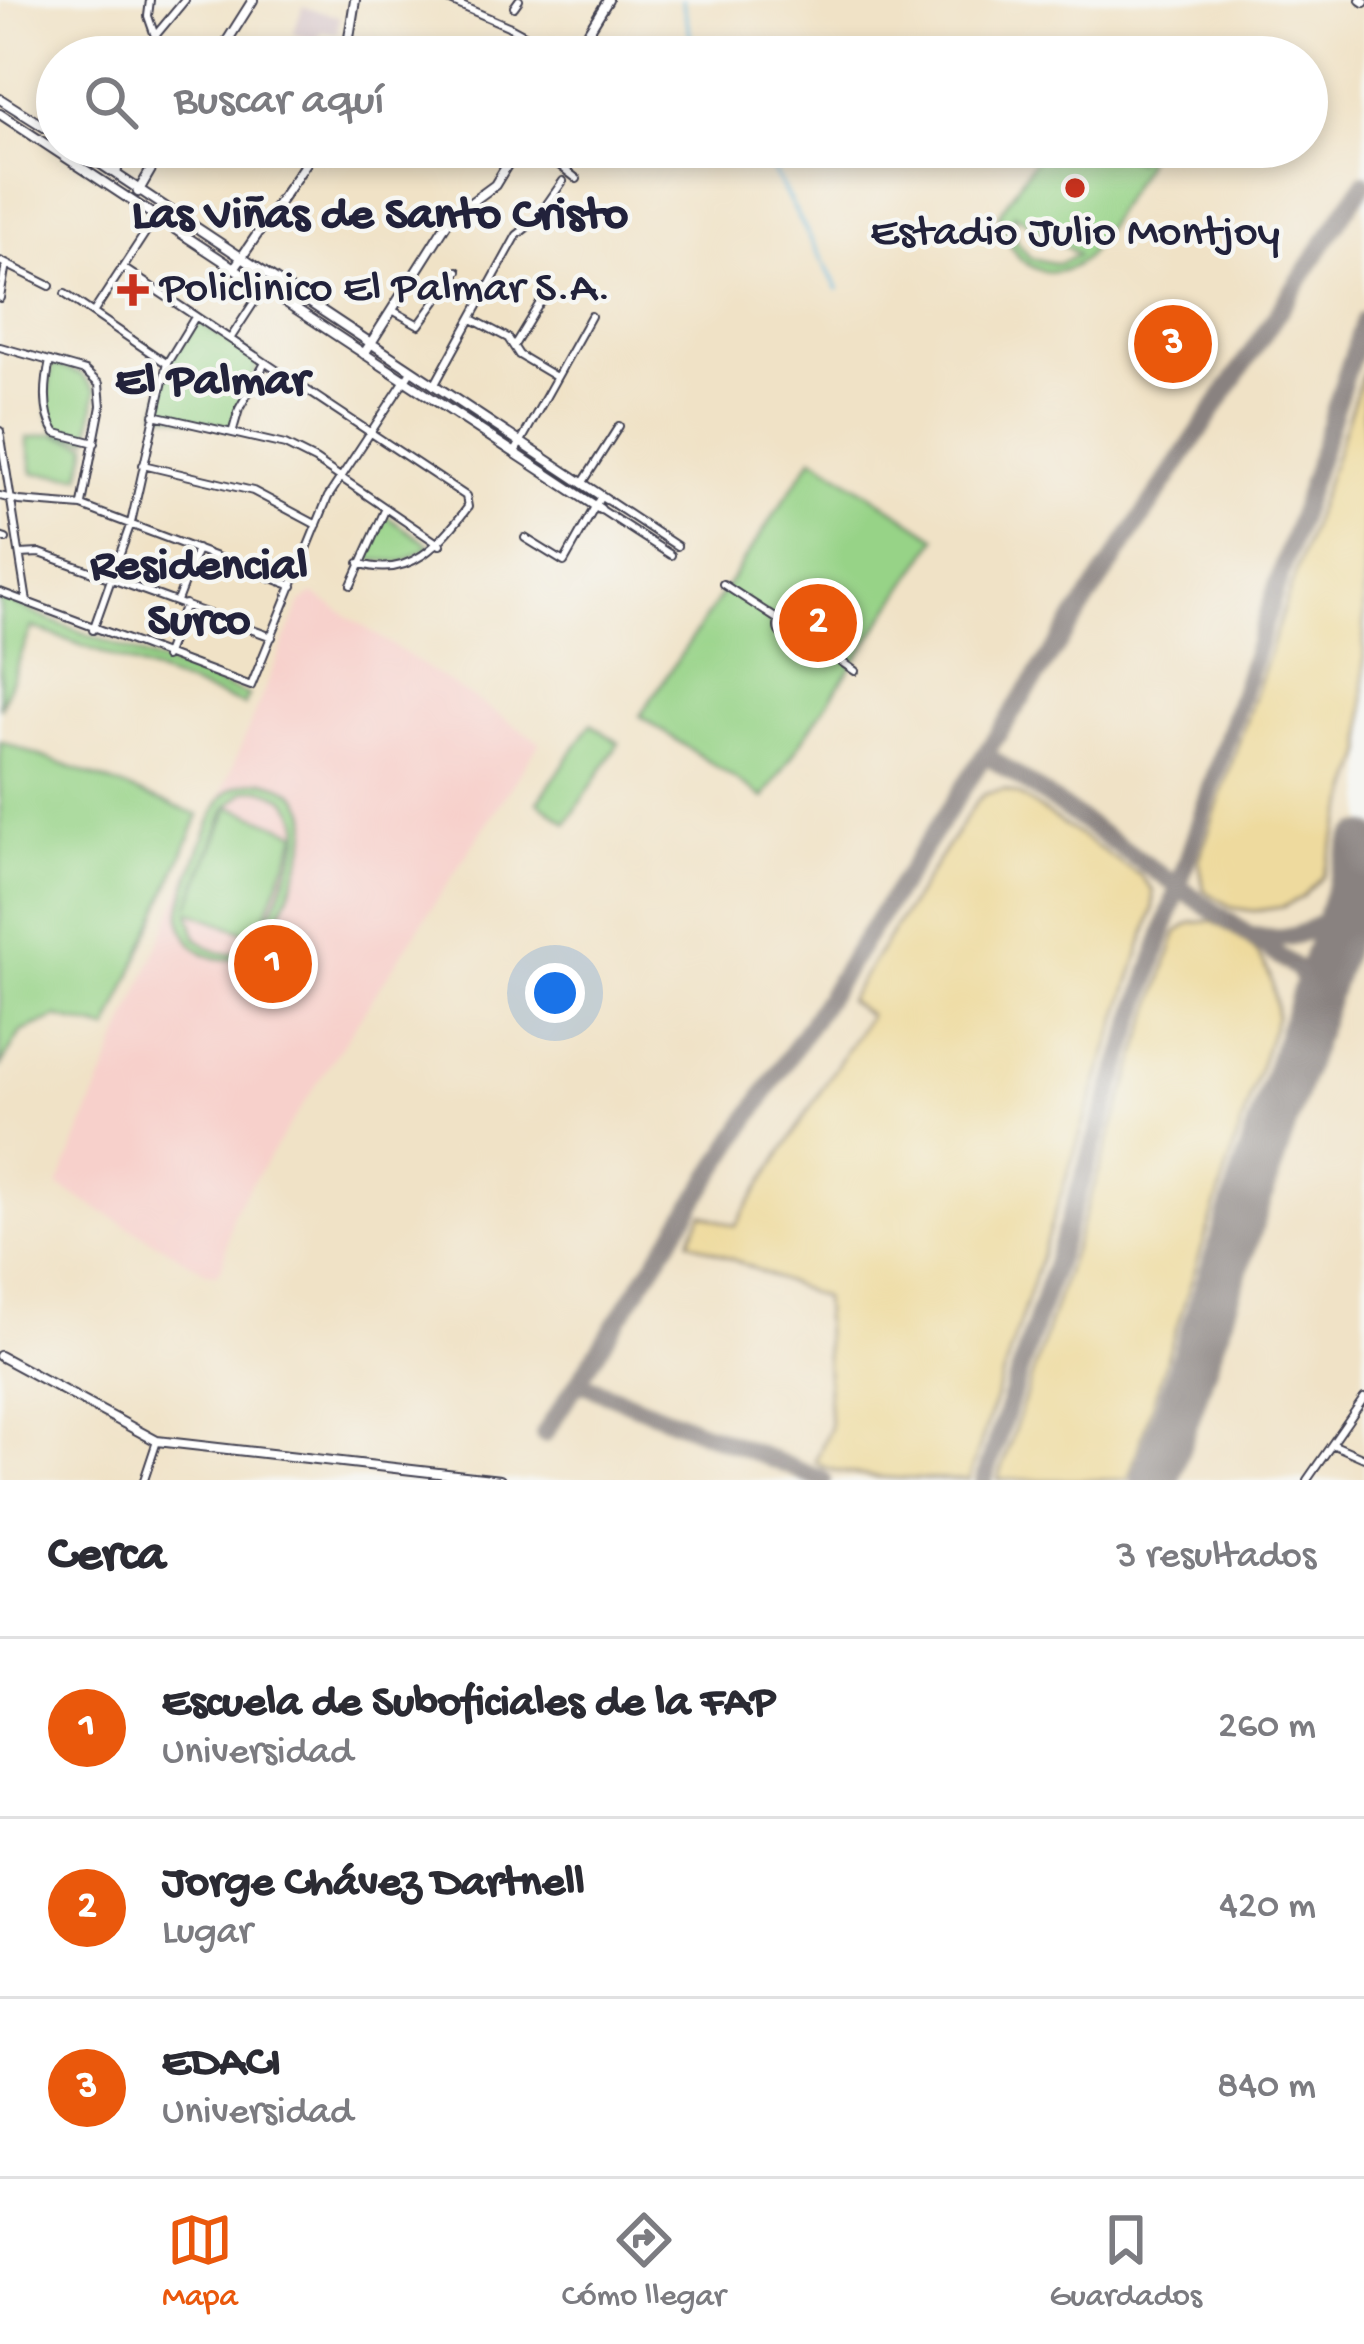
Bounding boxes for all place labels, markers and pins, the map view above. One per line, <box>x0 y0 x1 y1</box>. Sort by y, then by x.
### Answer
marker: Estadio Julio Montjoy <box>1062 175 1088 201</box>
place label: Estadio Julio Montjoy <box>870 208 1280 261</box>
place label: Policlinico El Palmar S.A. <box>158 264 611 317</box>
marker: Policlinico El Palmar S.A. <box>117 274 149 306</box>
pin: 3 <box>1134 299 1212 389</box>
pin: 2 <box>779 578 857 668</box>
pin: 1 <box>234 919 312 1009</box>

